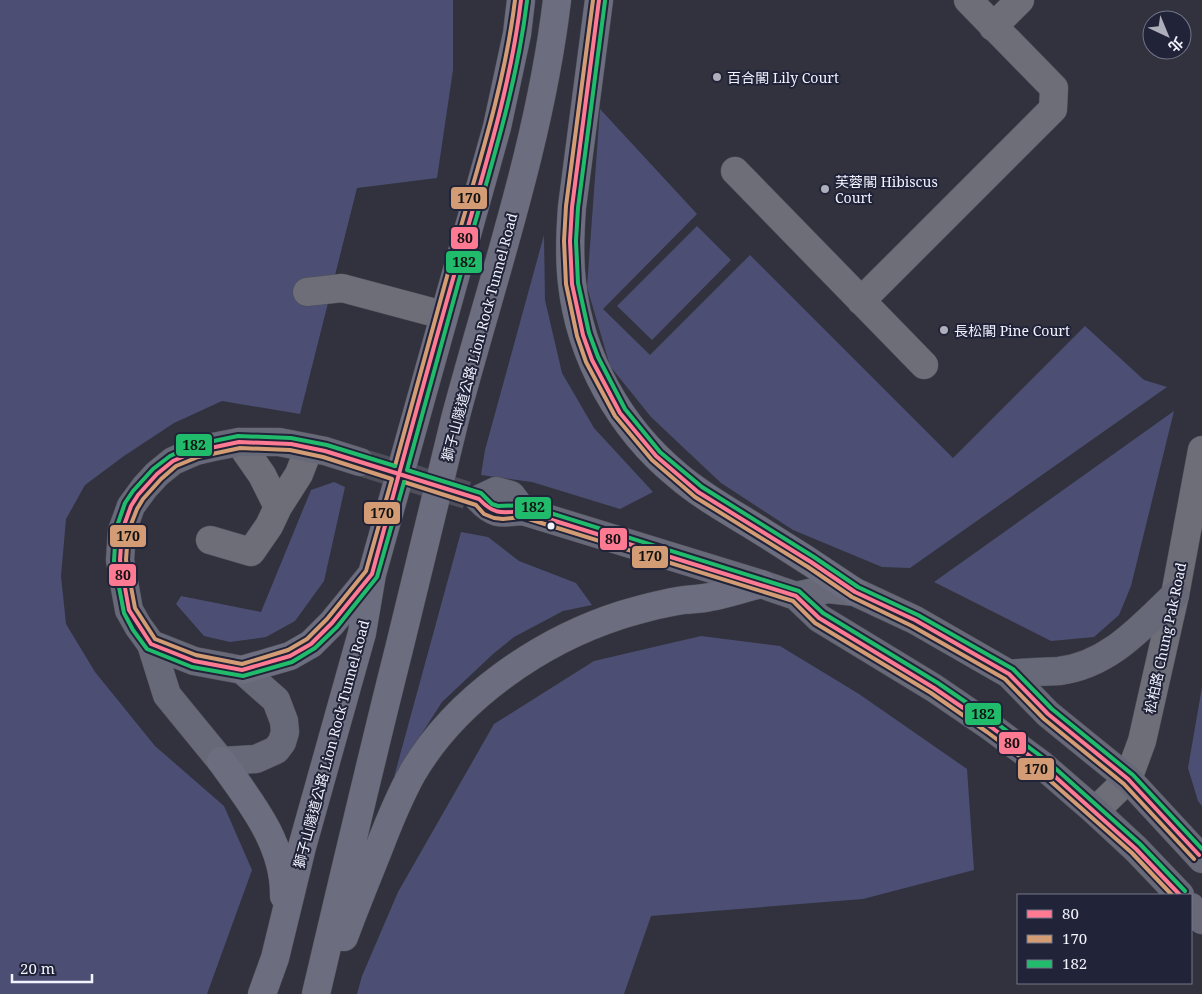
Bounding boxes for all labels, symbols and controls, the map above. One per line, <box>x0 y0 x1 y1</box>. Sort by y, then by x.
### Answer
north arrow <box>1142 10 1192 60</box>
text: 北 <box>1165 33 1188 56</box>
place label: 百合閣 Lily Court <box>727 68 839 87</box>
marker: 百合閣 Lily Court <box>711 71 723 83</box>
place label: 芙蓉閣 Hibiscus Court <box>835 172 938 207</box>
marker: 芙蓉閣 Hibiscus Court <box>819 183 831 195</box>
line badge: 170 <box>450 186 488 210</box>
text: 170 <box>457 188 481 207</box>
street label: 獅子山隧道公路 Lion Rock Tunnel Road <box>437 210 521 463</box>
line badge: 80 <box>450 226 479 250</box>
text: 80 <box>457 228 473 247</box>
line badge: 182 <box>445 250 483 274</box>
text: 182 <box>452 252 476 271</box>
place label: 長松閣 Pine Court <box>954 321 1070 340</box>
marker: 長松閣 Pine Court <box>938 324 950 336</box>
line badge: 182 <box>175 433 213 457</box>
text: 182 <box>182 435 206 454</box>
line badge: 182 <box>514 496 552 520</box>
text: 182 <box>521 497 545 516</box>
line badge: 170 <box>363 501 401 525</box>
text: 170 <box>370 503 394 522</box>
unlabelled marker <box>546 521 556 531</box>
line badge: 170 <box>109 524 147 548</box>
text: 170 <box>116 526 140 545</box>
line badge: 80 <box>599 527 628 551</box>
text: 80 <box>605 529 621 548</box>
line badge: 170 <box>631 545 669 569</box>
text: 170 <box>638 546 662 565</box>
street label: 松柏路 Chung Pak Road <box>1140 560 1190 715</box>
line badge: 80 <box>108 563 137 587</box>
text: 80 <box>115 565 131 584</box>
street label: 獅子山隧道公路 Lion Rock Tunnel Road <box>289 617 373 870</box>
line badge: 182 <box>964 702 1002 726</box>
text: 182 <box>971 704 995 723</box>
line badge: 80 <box>998 731 1027 755</box>
text: 80 <box>1004 733 1020 752</box>
line badge: 170 <box>1017 757 1055 781</box>
text: 170 <box>1024 759 1048 778</box>
legend <box>1017 894 1192 984</box>
text: 80 <box>1062 903 1079 923</box>
text: 170 <box>1062 928 1087 948</box>
scale bar <box>12 952 92 984</box>
text: 182 <box>1062 953 1087 973</box>
text: 20 m <box>20 958 55 978</box>

